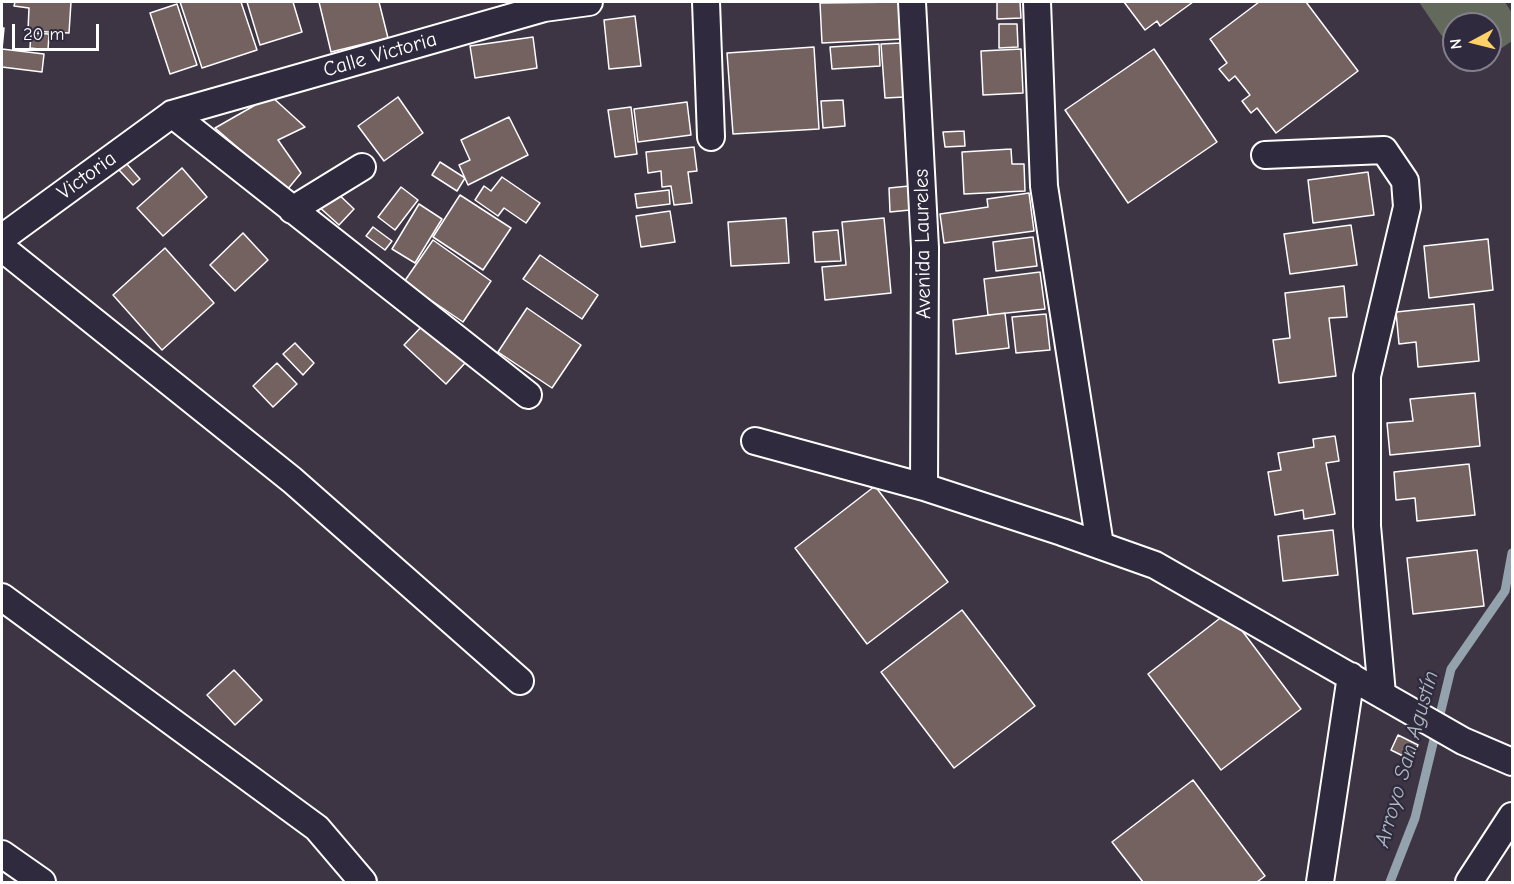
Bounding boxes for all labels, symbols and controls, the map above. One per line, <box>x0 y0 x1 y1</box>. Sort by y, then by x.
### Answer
scale bar <box>15 12 102 50</box>
north arrow <box>1442 12 1502 72</box>
text: 20 m <box>23 24 64 45</box>
street label: Calle Victoria <box>320 27 440 83</box>
text: N <box>1447 38 1466 50</box>
street label: Victoria <box>53 146 121 206</box>
street label: Avenida Laureles <box>909 169 937 319</box>
water label: Arroyo San Agustín <box>1369 668 1445 850</box>

